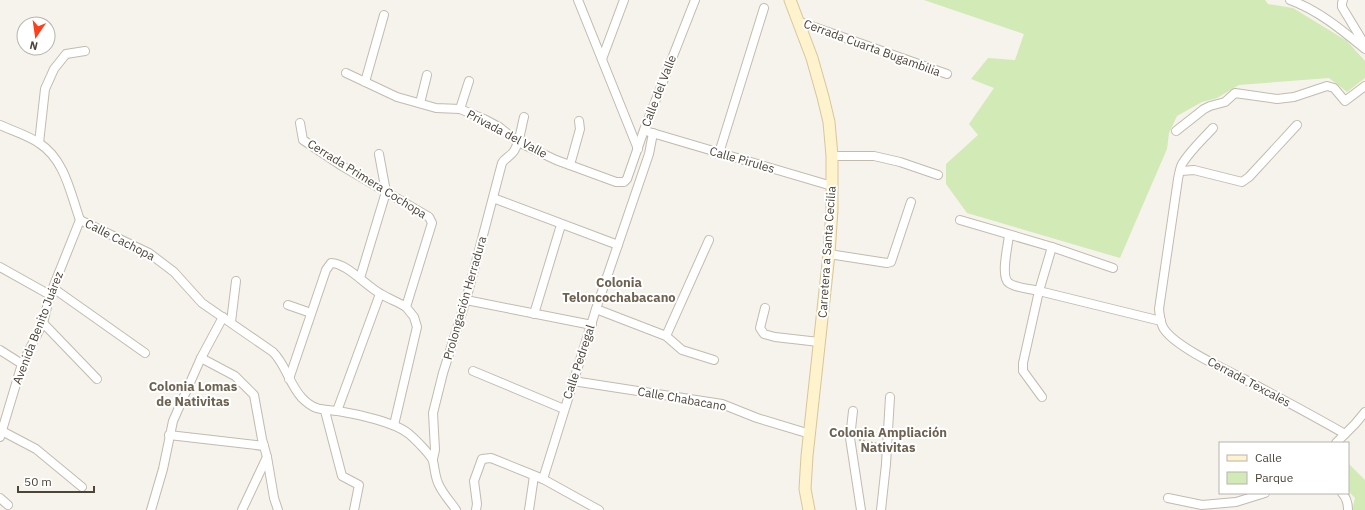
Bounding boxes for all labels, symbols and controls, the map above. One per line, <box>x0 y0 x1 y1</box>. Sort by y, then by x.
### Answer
north arrow <box>16 16 56 56</box>
street label: Cerrada Cuarta Bugambilia <box>802 16 943 79</box>
text: N <box>28 38 39 53</box>
street label: Calle del Valle <box>638 52 679 129</box>
street label: Privada del Valle <box>464 106 550 161</box>
street label: Cerrada Primera Cochopa <box>305 136 430 222</box>
street label: Calle Pirules <box>708 143 777 176</box>
street label: Carretera a Santa Cecilia <box>814 185 839 318</box>
street label: Calle Cachopa <box>83 215 158 264</box>
street label: Prolongación Herradura <box>440 234 490 361</box>
street label: Avenida Benito Juárez <box>9 269 66 386</box>
district label: Colonia Teloncochabacano <box>562 274 676 306</box>
street label: Calle Pedregal <box>559 323 598 401</box>
street label: Cerrada Texcales <box>1205 353 1294 410</box>
district label: Colonia Lomas de Nativitas <box>149 378 238 410</box>
street label: Calle Chabacano <box>637 383 728 414</box>
district label: Colonia Ampliación Nativitas <box>829 424 947 456</box>
legend <box>1219 442 1349 494</box>
text: Calle <box>1255 450 1282 465</box>
scale bar <box>18 468 94 494</box>
text: Parque <box>1255 470 1294 485</box>
text: 50 m <box>24 474 52 489</box>

